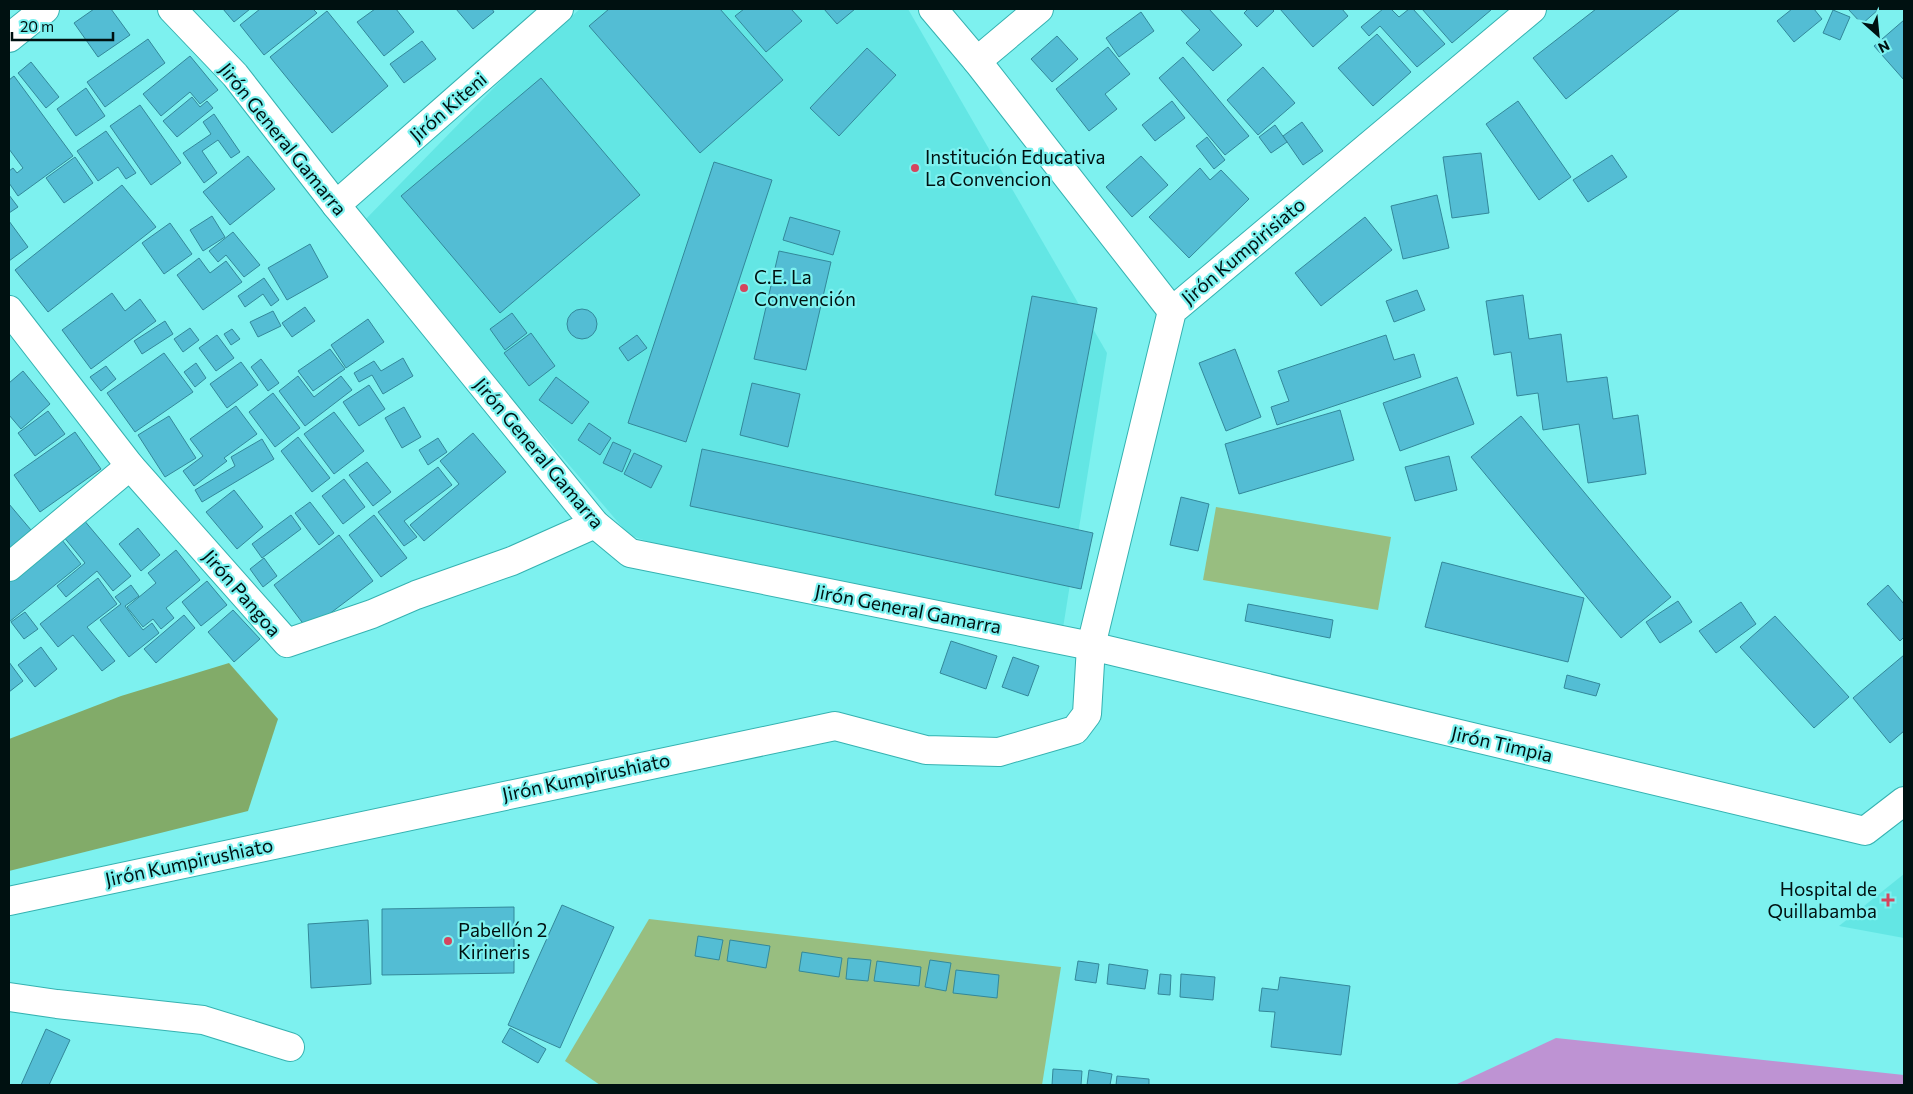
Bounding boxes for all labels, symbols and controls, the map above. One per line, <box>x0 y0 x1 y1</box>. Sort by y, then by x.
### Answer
scale bar <box>12 10 114 42</box>
north arrow <box>1853 10 1903 60</box>
text: 20 m <box>20 17 54 35</box>
text: N <box>1876 37 1893 57</box>
street label: Jirón General Gamarra <box>215 58 352 220</box>
street label: Jirón Kiteni <box>404 67 491 146</box>
place label: Institución Educativa La Convencion <box>925 145 1105 190</box>
marker: Institución Educativa La Convencion <box>909 162 921 174</box>
street label: Jirón Kumpirisiato <box>1176 192 1309 309</box>
place label: C.E. La Convención <box>754 265 856 310</box>
marker: C.E. La Convención <box>738 282 750 294</box>
street label: Jirón General Gamarra <box>470 373 609 533</box>
street label: Jirón Pangoa <box>198 544 286 641</box>
street label: Jirón General Gamarra <box>813 579 1003 638</box>
street label: Jirón Timpia <box>1449 721 1555 766</box>
street label: Jirón Kumpirushiato <box>500 747 672 806</box>
street label: Jirón Kumpirushiato <box>103 832 275 891</box>
place label: Hospital de Quillabamba <box>1767 877 1877 922</box>
marker: Hospital de Quillabamba <box>1881 893 1895 907</box>
place label: Pabellón 2 Kirineris <box>458 918 547 963</box>
marker: Pabellón 2 Kirineris <box>442 935 454 947</box>

